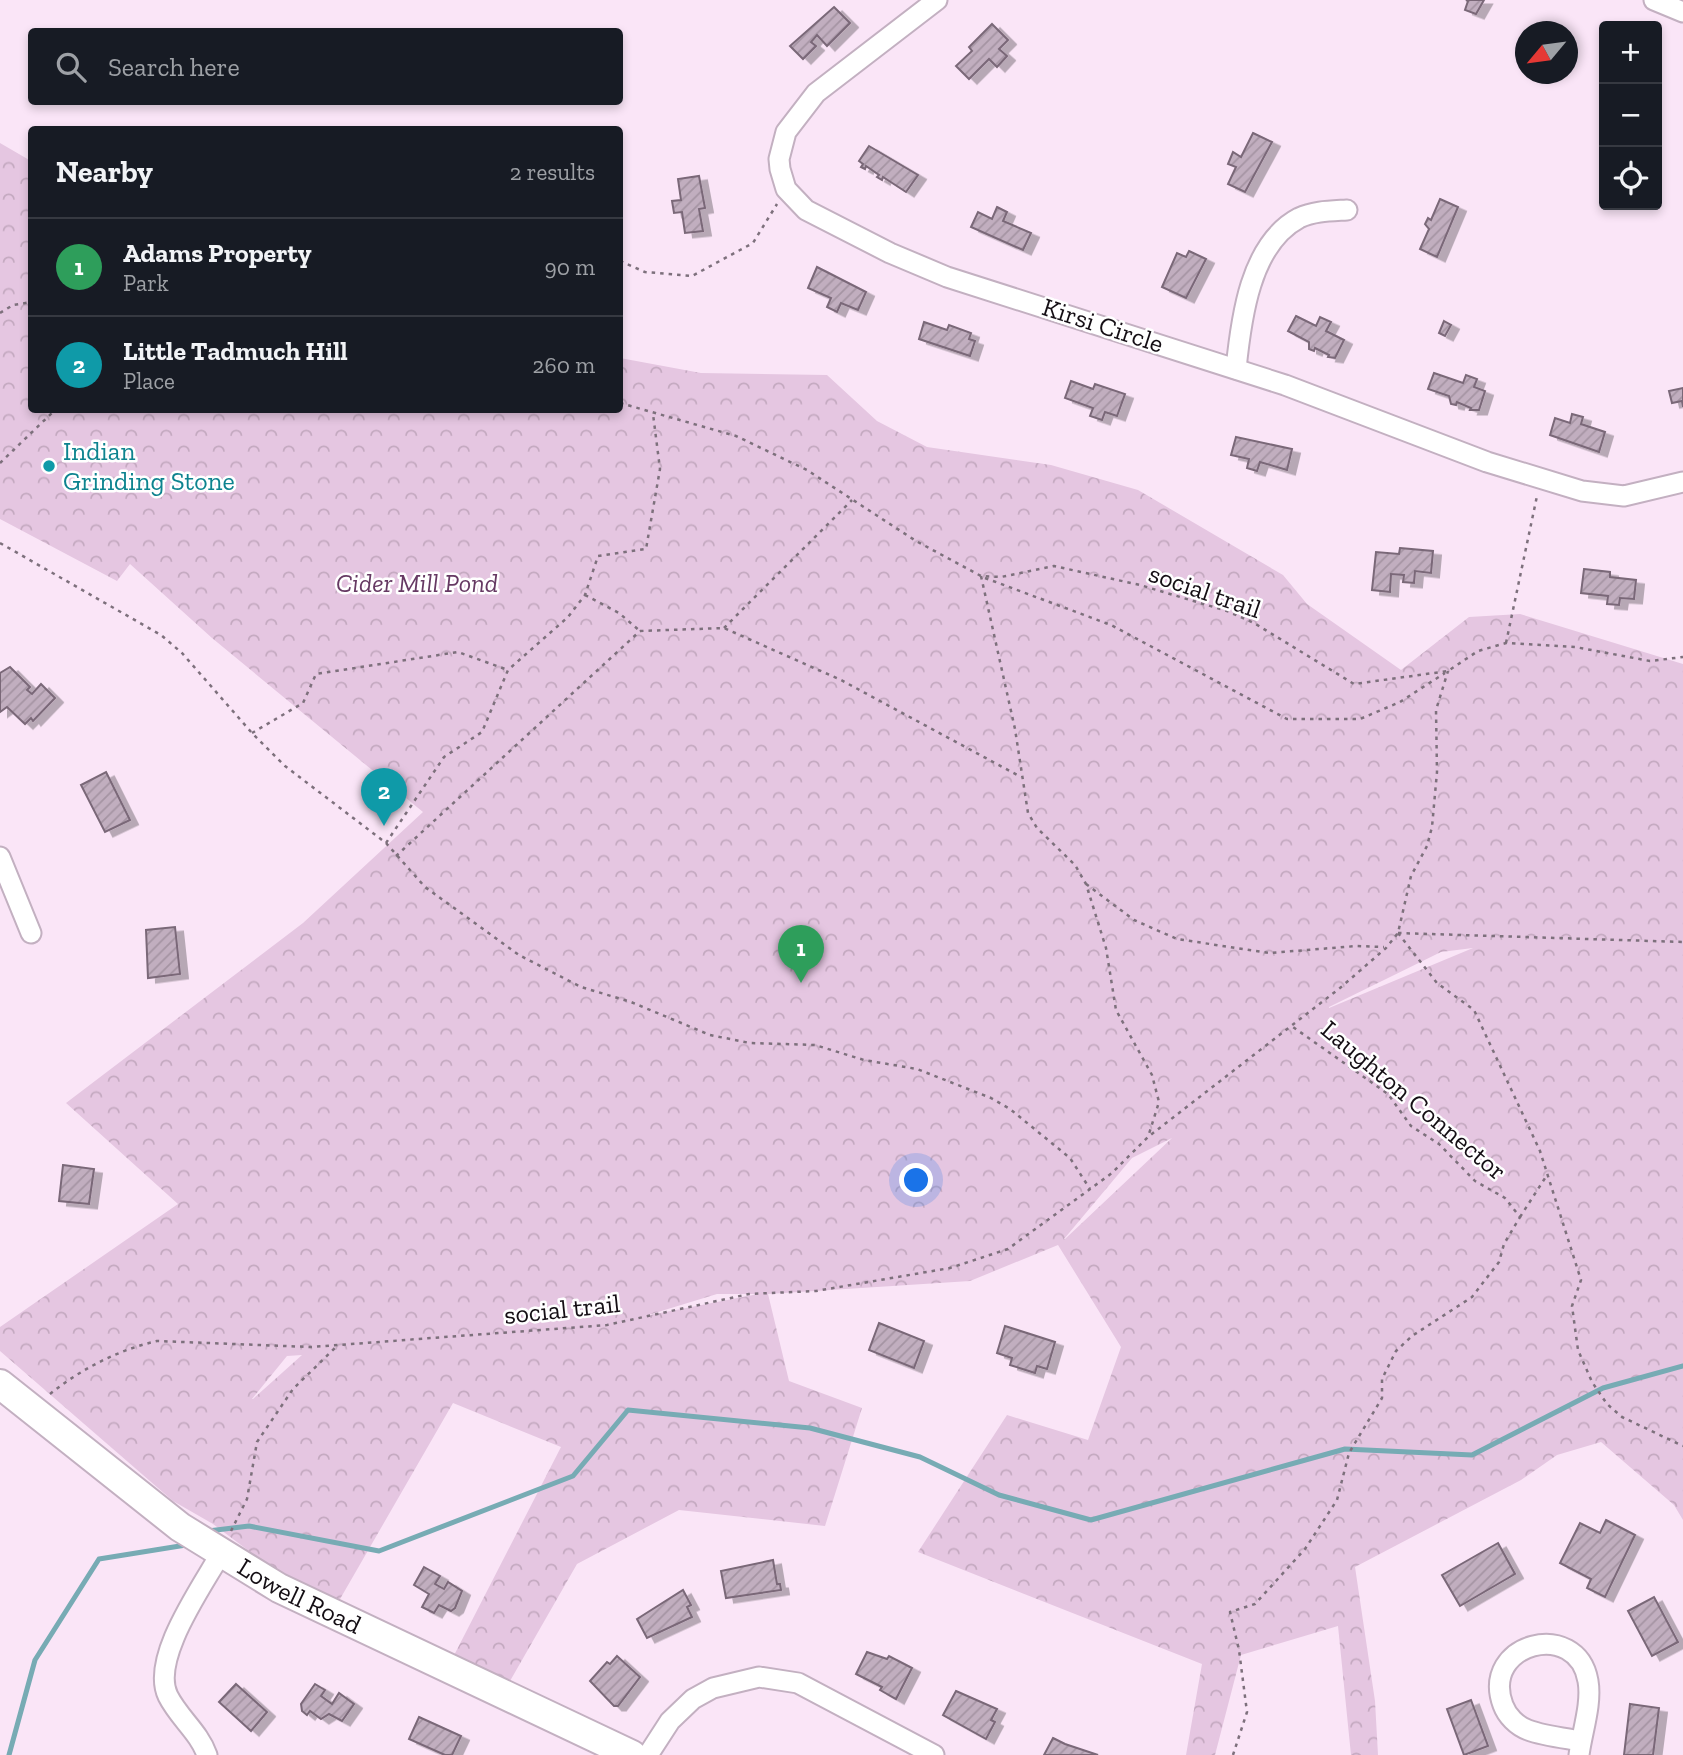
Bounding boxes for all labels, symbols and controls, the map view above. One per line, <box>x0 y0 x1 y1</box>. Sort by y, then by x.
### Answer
north arrow <box>1515 21 1578 84</box>
map controls <box>1599 21 1662 210</box>
button: + <box>1599 21 1662 84</box>
search box <box>28 28 623 105</box>
icon: search <box>52 48 90 86</box>
text: Search here <box>108 51 240 83</box>
button: − <box>1599 84 1662 147</box>
button: locate <box>1599 147 1662 210</box>
text: Nearby <box>56 154 153 190</box>
text: 2 results <box>510 158 595 186</box>
text: Adams Property <box>123 237 312 269</box>
text: 1 <box>74 253 84 281</box>
text: 90 m <box>544 253 595 281</box>
text: Park <box>123 269 169 297</box>
street label: Kirsi Circle <box>1038 290 1168 360</box>
text: Little Tadmuch Hill <box>123 335 348 367</box>
text: 2 <box>73 351 85 379</box>
text: 260 m <box>533 351 595 379</box>
text: Place <box>123 367 175 395</box>
place label: Indian Grinding Stone <box>63 435 235 497</box>
marker: Indian Grinding Stone <box>41 458 57 474</box>
street label: social trail <box>1145 557 1265 625</box>
park label: Cider Mill Pond <box>336 567 498 599</box>
pin: 2 <box>361 768 407 826</box>
pin: 1 <box>778 925 824 983</box>
street label: Laughton Connector <box>1315 1013 1513 1187</box>
your location <box>899 1163 933 1197</box>
street label: social trail <box>502 1287 622 1331</box>
street label: Lowell Road <box>232 1550 366 1641</box>

